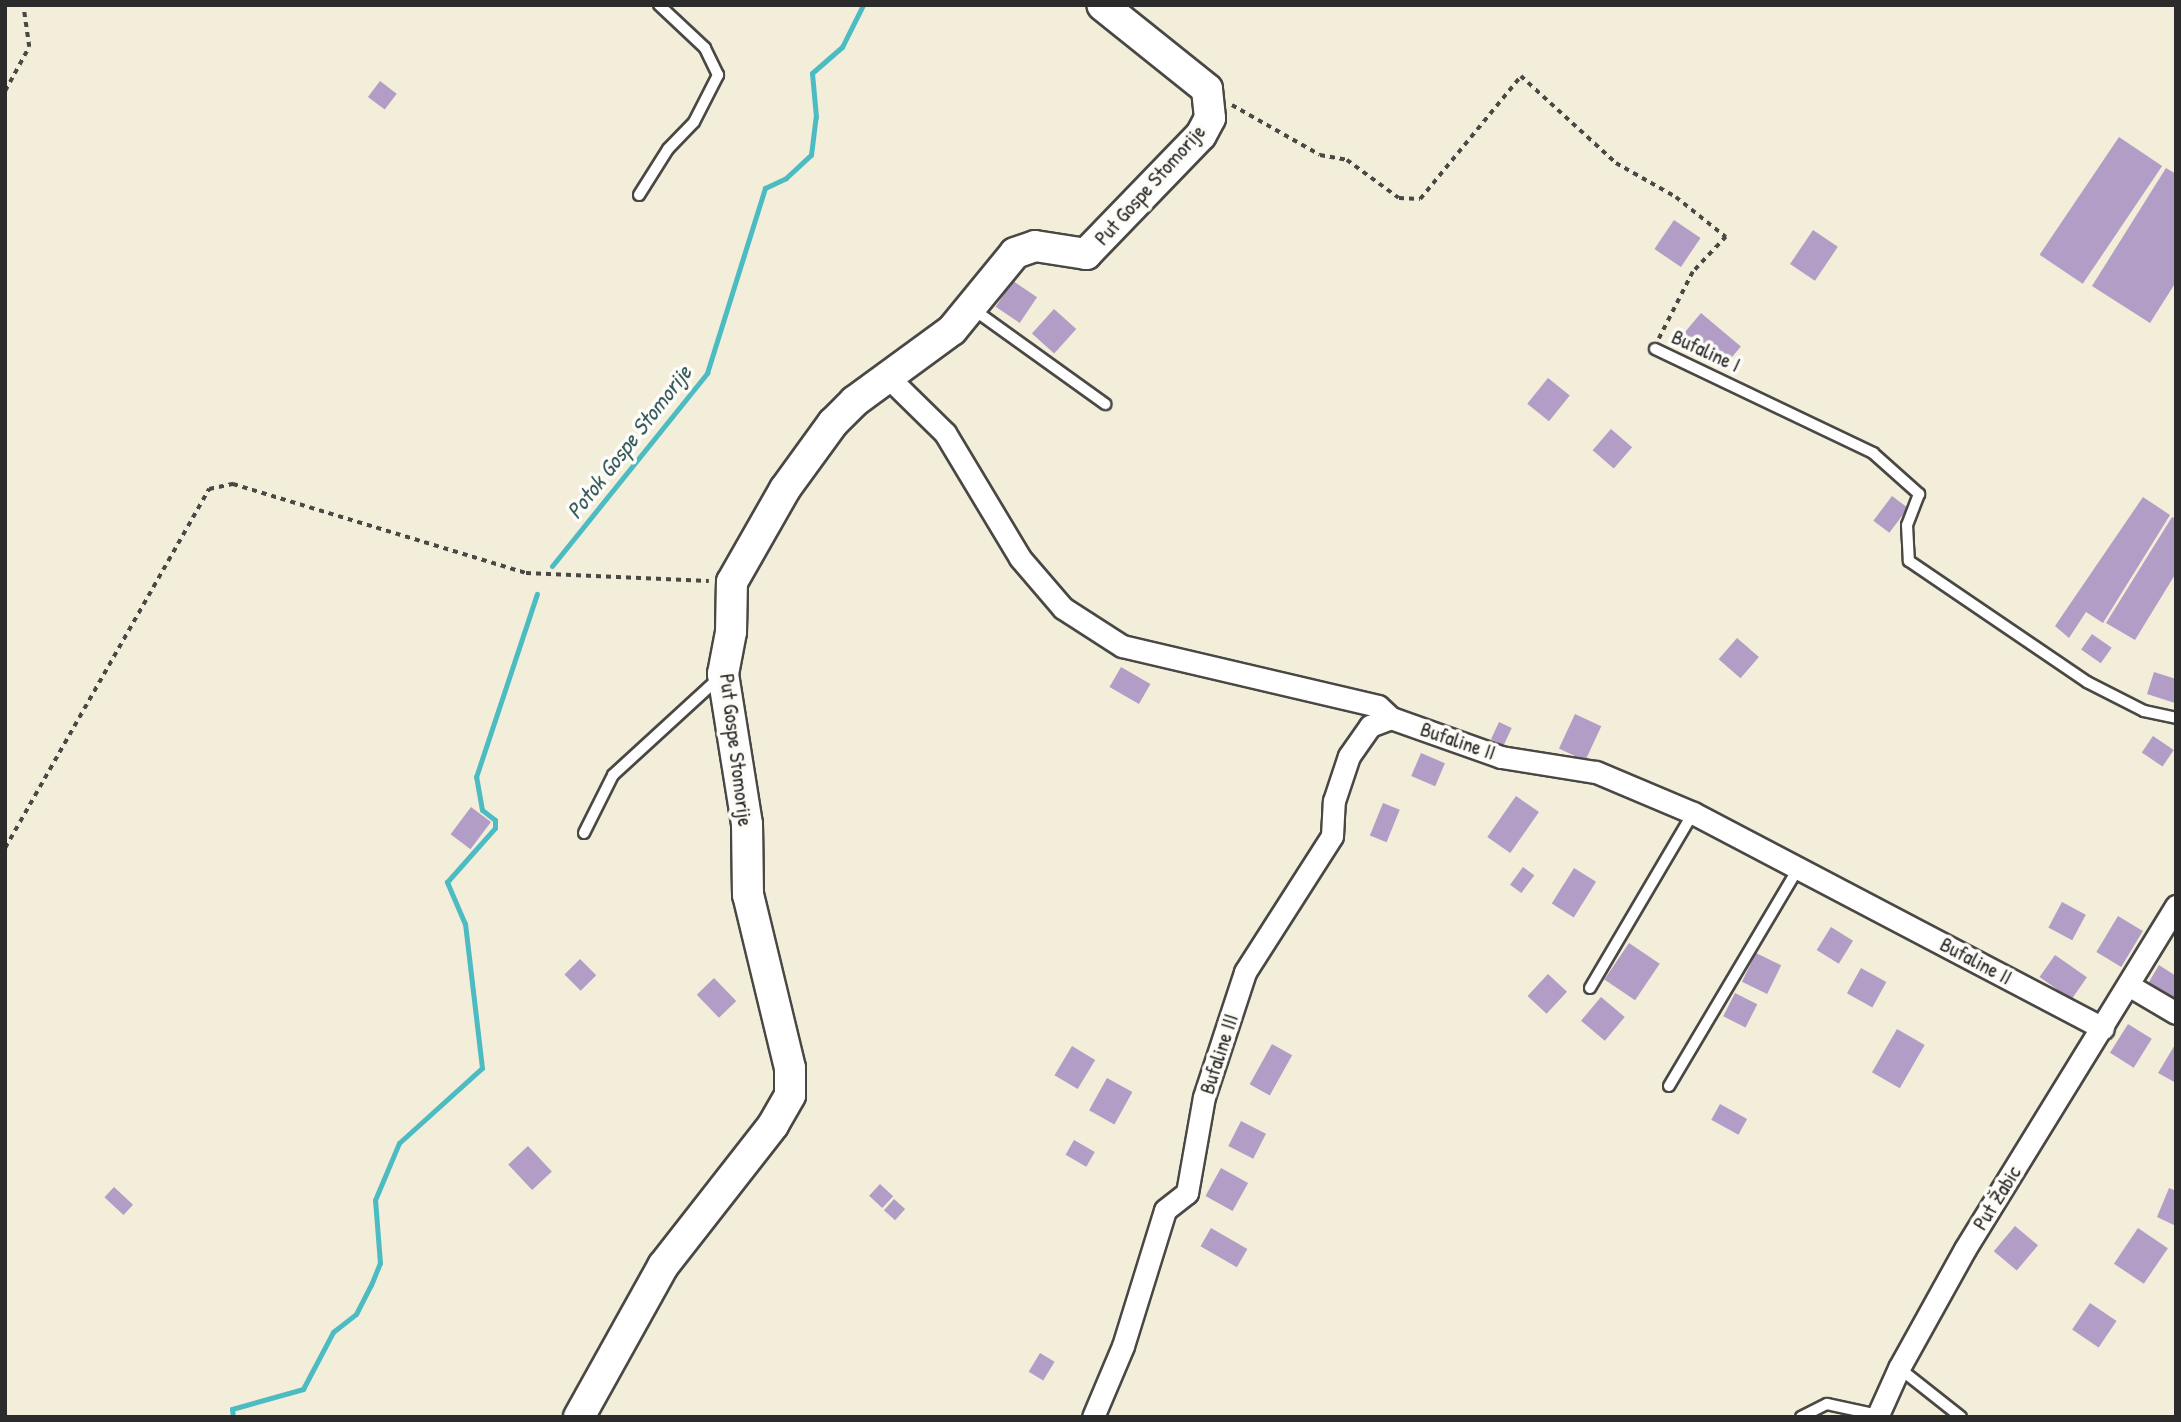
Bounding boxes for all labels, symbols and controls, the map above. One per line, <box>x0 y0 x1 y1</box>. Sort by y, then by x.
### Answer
street label: Put Gospe Stomorije <box>1089 120 1211 250</box>
street label: Bufaline I <box>1668 324 1744 378</box>
water label: Potok Gospe Stomorije <box>561 360 697 524</box>
street label: Put Gospe Stomorije <box>714 672 758 828</box>
street label: Bufaline II <box>1417 716 1499 766</box>
street label: Bufaline II <box>1936 932 2016 990</box>
street label: Bufaline III <box>1194 1011 1244 1097</box>
street label: Put Žabic <box>1968 1161 2026 1235</box>

